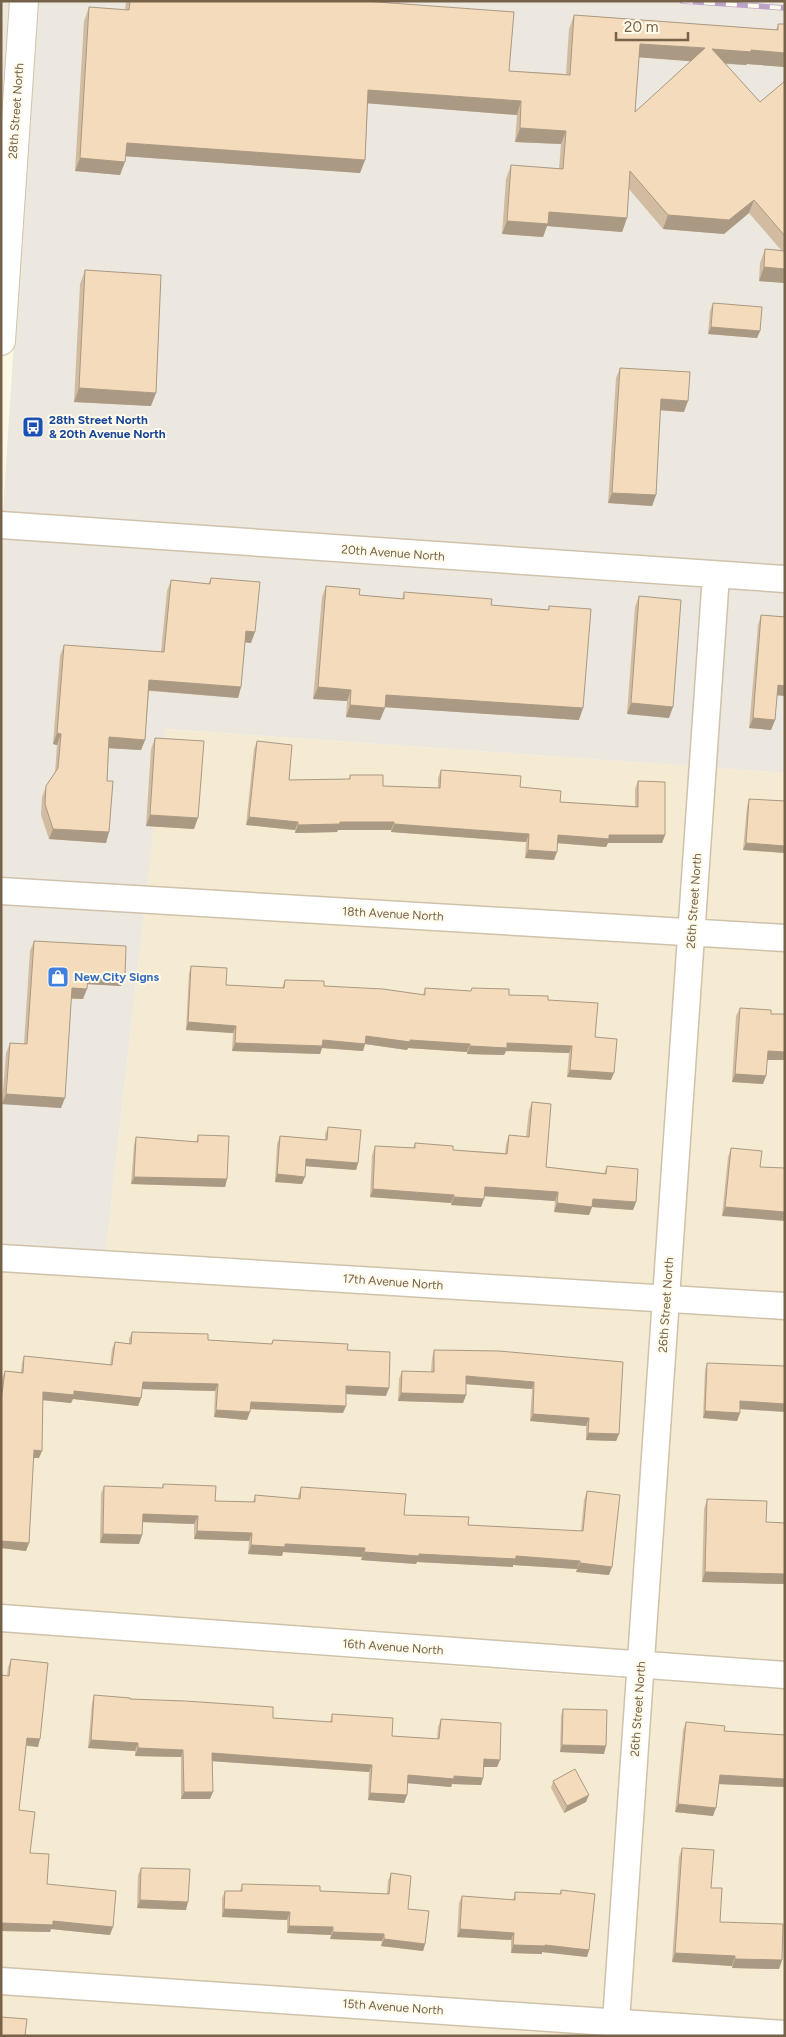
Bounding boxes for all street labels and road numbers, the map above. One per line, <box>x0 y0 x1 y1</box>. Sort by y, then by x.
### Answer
street label: 28th Street North <box>6 62 26 160</box>
street label: 20th Avenue North <box>341 542 445 564</box>
street label: 26th Street North <box>684 852 704 949</box>
street label: 18th Avenue North <box>342 904 444 924</box>
street label: 26th Street North <box>656 1256 676 1353</box>
street label: 17th Avenue North <box>342 1272 444 1293</box>
street label: 16th Avenue North <box>342 1636 444 1658</box>
street label: 26th Street North <box>628 1660 648 1757</box>
street label: 15th Avenue North <box>342 1996 444 2018</box>

